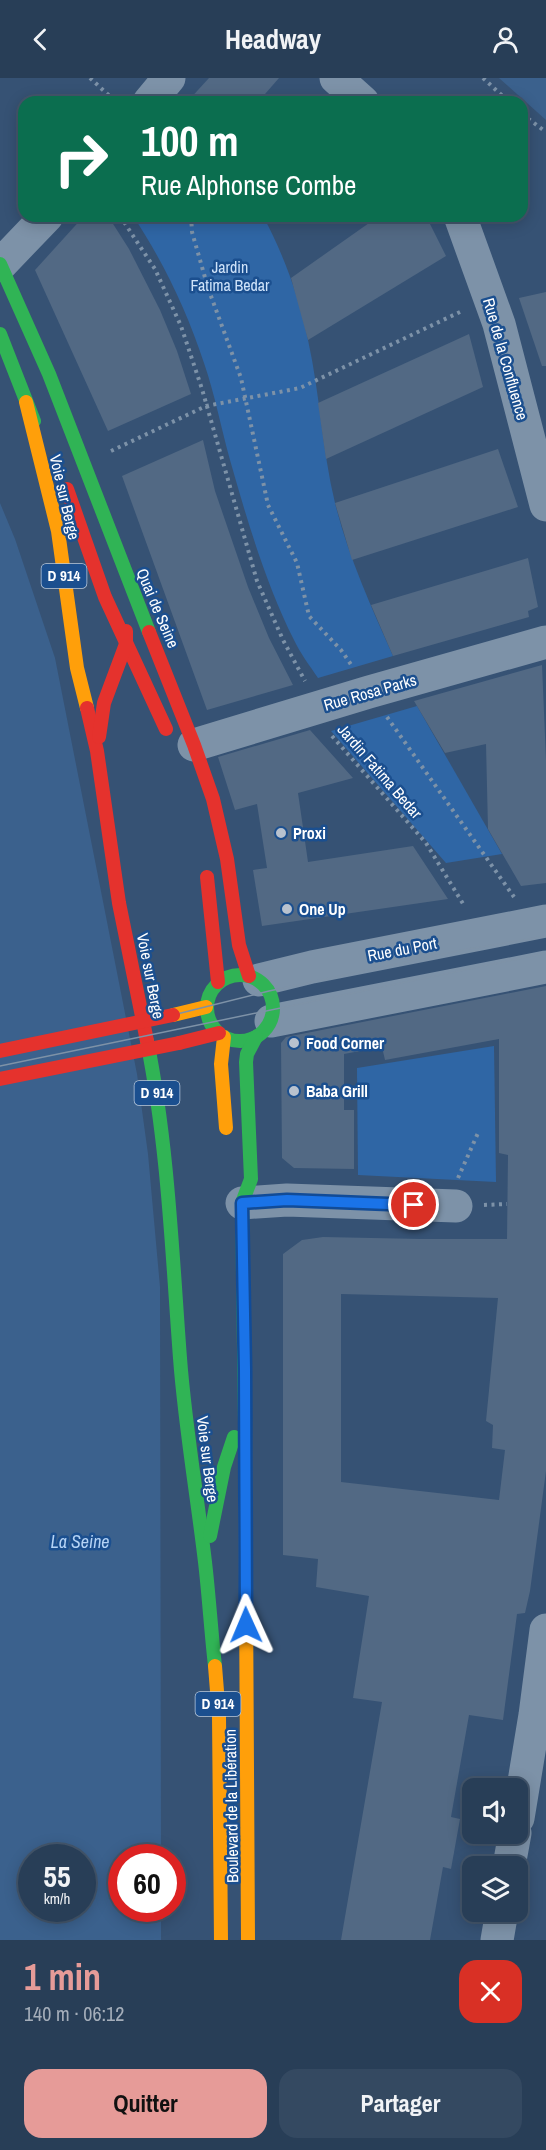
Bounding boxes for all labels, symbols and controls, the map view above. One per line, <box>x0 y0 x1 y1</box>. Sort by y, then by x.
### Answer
text: Headway <box>225 21 321 57</box>
icon: back <box>24 23 57 56</box>
icon: person <box>489 23 522 56</box>
text: 100 m <box>141 113 239 169</box>
icon: right <box>42 120 120 198</box>
text: Rue Alphonse Combe <box>141 167 356 203</box>
park label: Jardin Fatima Bedar <box>191 256 270 296</box>
street label: Rue de la Confluence <box>478 295 534 423</box>
street label: Voie sur Berge <box>45 452 85 542</box>
road number: D 914 <box>42 564 86 588</box>
street label: Quai de Seine <box>131 565 185 651</box>
street label: Rue Rosa Parks <box>321 668 419 716</box>
street label: Jardin Fatima Bedar <box>333 719 428 824</box>
place label: Proxi <box>293 822 326 844</box>
marker: Proxi <box>274 826 288 840</box>
place label: One Up <box>299 898 346 920</box>
marker: One Up <box>280 902 294 916</box>
street label: Voie sur Berge <box>132 931 170 1021</box>
street label: Rue du Port <box>366 931 439 966</box>
place label: Food Corner <box>306 1032 385 1054</box>
marker: Food Corner <box>287 1036 301 1050</box>
place label: Baba Grill <box>306 1080 368 1102</box>
road number: D 914 <box>134 1081 180 1105</box>
marker: Baba Grill <box>287 1084 301 1098</box>
pin <box>388 1179 439 1230</box>
icon: arrive <box>397 1188 430 1221</box>
street label: Voie sur Berge <box>192 1415 224 1503</box>
water label: La Seine <box>50 1529 110 1554</box>
position arrow <box>214 1593 278 1657</box>
road number: D 914 <box>196 1692 240 1716</box>
street label: Boulevard de la Libération <box>219 1729 243 1883</box>
map controls <box>462 1778 528 1922</box>
button: sound <box>462 1778 528 1844</box>
speed limit sign: 60 <box>108 1844 186 1922</box>
text: 55 <box>43 1856 71 1896</box>
button: layers <box>462 1856 528 1922</box>
text: km/h <box>44 1888 70 1909</box>
text: 1 min <box>24 1953 101 2001</box>
button: close <box>459 1960 522 2023</box>
text: 140 m · 06:12 <box>24 2000 124 2027</box>
button: Quitter <box>24 2069 267 2138</box>
button: Partager <box>279 2069 522 2138</box>

